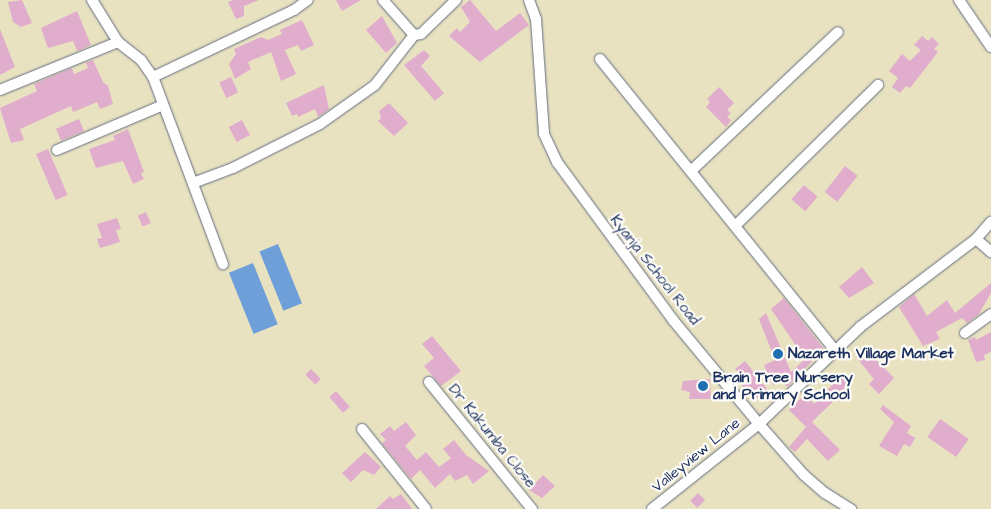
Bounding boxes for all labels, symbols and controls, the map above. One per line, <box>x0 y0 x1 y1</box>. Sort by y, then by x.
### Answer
street label: Kyanja School Road <box>606 211 704 329</box>
place label: Nazareth Village Market <box>788 345 954 363</box>
marker: Nazareth Village Market <box>772 348 784 360</box>
place label: Brain Tree Nursery and Primary School <box>713 368 853 403</box>
street label: Dr Kakumba Close <box>445 380 539 492</box>
marker: Brain Tree Nursery and Primary School <box>697 380 709 392</box>
street label: Valleyview Lane <box>648 414 744 496</box>

